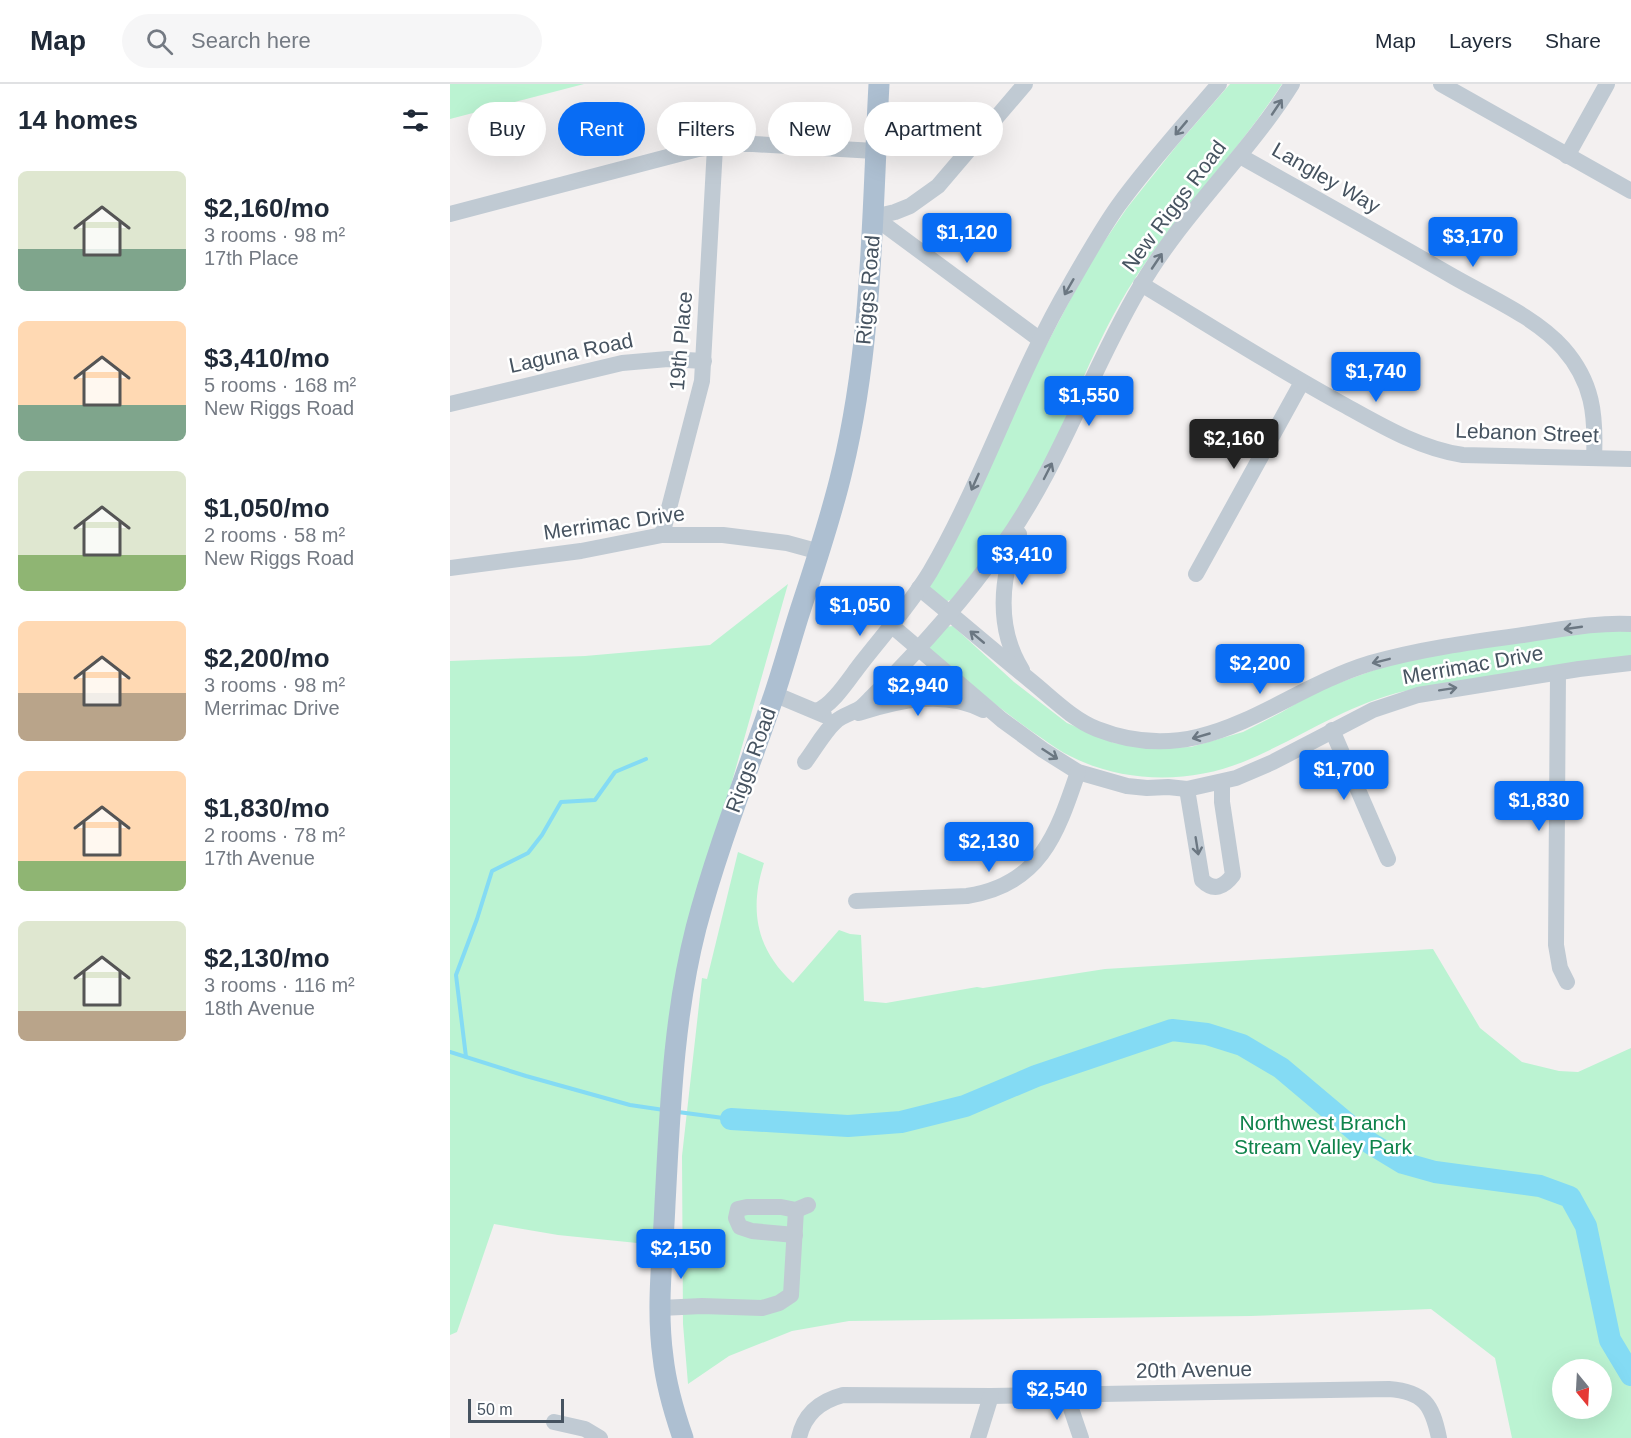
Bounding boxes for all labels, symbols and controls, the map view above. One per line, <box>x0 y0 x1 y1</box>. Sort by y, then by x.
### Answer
search box <box>122 14 542 68</box>
text: Map <box>30 25 86 56</box>
icon: search <box>143 25 176 58</box>
text: Search here <box>191 28 311 53</box>
text: Map <box>1375 29 1416 52</box>
text: Layers <box>1449 29 1512 52</box>
text: Share <box>1545 29 1601 52</box>
one-way arrow <box>1271 99 1283 116</box>
chip: Buy <box>468 102 546 156</box>
chip: Rent <box>558 102 645 156</box>
chip: Filters <box>657 102 756 156</box>
chip: New <box>768 102 852 156</box>
chip: Apartment <box>864 102 1003 156</box>
icon: filters <box>399 104 432 137</box>
text: 14 homes <box>18 105 138 135</box>
one-way arrow <box>1174 120 1188 135</box>
street label: New Riggs Road <box>1117 136 1230 276</box>
street label: Langley Way <box>1268 137 1385 218</box>
text: $2,160/mo <box>204 193 330 223</box>
icon: home <box>66 195 138 267</box>
pin: $1,120 <box>918 213 1016 264</box>
pin: $3,170 <box>1424 217 1522 268</box>
text: $1,120 <box>936 221 998 243</box>
text: 3 rooms · 98 m² <box>204 224 345 246</box>
text: $3,170 <box>1442 225 1504 247</box>
street label: Riggs Road <box>851 234 884 346</box>
text: 17th Place <box>204 247 299 269</box>
one-way arrow <box>1151 253 1163 269</box>
one-way arrow <box>1062 278 1074 295</box>
street label: 19th Place <box>665 291 696 391</box>
street label: Laguna Road <box>507 328 635 377</box>
text: $3,410/mo <box>204 343 330 373</box>
icon: home <box>66 345 138 417</box>
pin: $1,740 <box>1327 352 1425 403</box>
text: $1,740 <box>1345 360 1407 382</box>
text: 5 rooms · 168 m² <box>204 374 356 396</box>
pin: $1,550 <box>1040 376 1138 427</box>
text: $1,550 <box>1058 384 1120 406</box>
text: New Riggs Road <box>204 397 354 419</box>
pin: $2,160 <box>1185 419 1283 470</box>
street label: Lebanon Street <box>1455 419 1599 447</box>
text: $2,160 <box>1203 427 1265 449</box>
one-way arrow <box>1043 462 1055 480</box>
one-way arrow <box>969 472 981 490</box>
text: $1,050/mo <box>204 493 330 523</box>
icon: home <box>66 495 138 567</box>
street label: Merrimac Drive <box>542 501 686 544</box>
text: 2 rooms · 58 m² <box>204 524 345 546</box>
pin: $3,410 <box>973 535 1071 586</box>
text: $3,410 <box>991 543 1053 565</box>
text: New Riggs Road <box>204 547 354 569</box>
pin: $1,050 <box>811 586 909 637</box>
text: $1,050 <box>829 594 891 616</box>
one-way arrow <box>1563 622 1583 633</box>
one-way arrow <box>970 630 985 644</box>
street label: Merrimac Drive <box>1401 641 1545 688</box>
text: $2,200/mo <box>204 643 330 673</box>
pin: $2,200 <box>1211 644 1309 695</box>
icon: home <box>66 645 138 717</box>
text: $2,200 <box>1229 652 1291 674</box>
one-way arrow <box>1372 655 1391 667</box>
pin: $2,940 <box>869 666 967 717</box>
text: 3 rooms · 98 m² <box>204 674 345 696</box>
text: $2,940 <box>887 674 949 696</box>
one-way arrow <box>1438 684 1458 695</box>
text: Merrimac Drive <box>204 697 340 719</box>
street label: Riggs Road <box>721 704 780 815</box>
one-way arrow <box>1192 731 1211 742</box>
one-way arrow <box>1041 749 1058 761</box>
pin: $1,700 <box>1295 750 1393 801</box>
text: $1,700 <box>1313 758 1375 780</box>
pin: $1,830 <box>1490 781 1588 832</box>
text: $1,830 <box>1508 789 1570 811</box>
text: $1,830/mo <box>204 793 330 823</box>
icon: home <box>66 795 138 867</box>
pin: $2,130 <box>940 822 1038 873</box>
text: 2 rooms · 78 m² <box>204 824 345 846</box>
text: $2,130 <box>958 830 1020 852</box>
one-way arrow <box>1191 836 1202 856</box>
text: 17th Avenue <box>204 847 315 869</box>
text: $2,130/mo <box>204 943 330 973</box>
icon: home <box>66 945 138 1017</box>
text: 3 rooms · 116 m² <box>204 974 355 996</box>
text: 18th Avenue <box>204 997 315 1019</box>
park label: Northwest Branch Stream Valley Park <box>1234 1111 1413 1158</box>
pin: $2,150 <box>632 1229 730 1280</box>
text: $2,150 <box>650 1237 712 1259</box>
street label: 20th Avenue <box>1136 1357 1252 1382</box>
north arrow <box>1552 1359 1612 1419</box>
map controls <box>1552 1359 1612 1419</box>
pin: $2,540 <box>1008 1370 1106 1421</box>
text: $2,540 <box>1026 1378 1088 1400</box>
scale bar <box>468 1396 564 1424</box>
text: 50 m <box>477 1401 513 1418</box>

